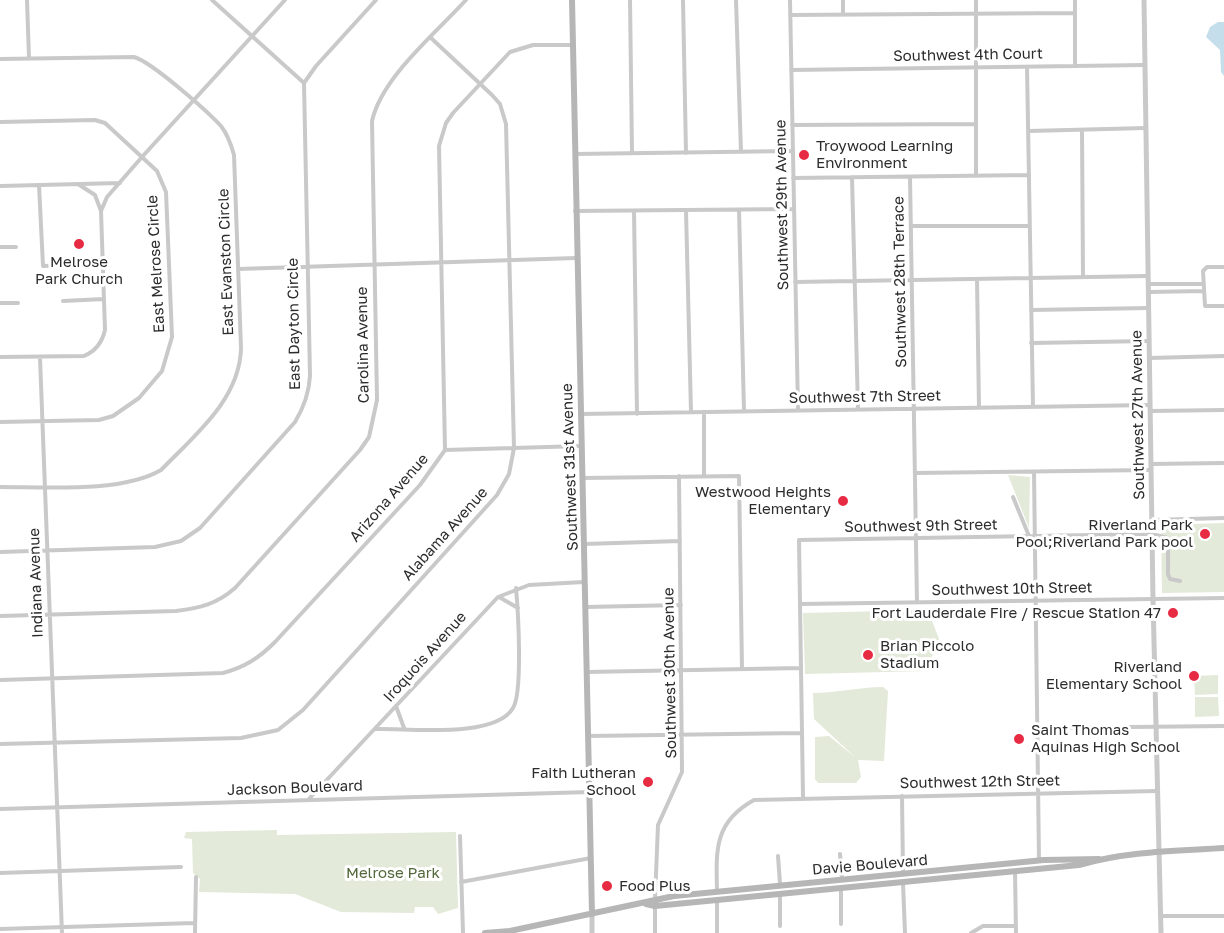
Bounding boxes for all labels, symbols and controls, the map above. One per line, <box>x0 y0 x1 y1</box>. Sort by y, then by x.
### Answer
street label: Southwest 4th Court <box>893 45 1043 65</box>
street label: Southwest 29th Avenue <box>772 119 792 291</box>
place label: Troywood Learning Environment <box>816 137 953 172</box>
marker: Troywood Learning Environment <box>797 148 811 162</box>
street label: East Evanston Circle <box>214 188 238 336</box>
street label: East Melrose Circle <box>143 195 169 333</box>
street label: Southwest 28th Terrace <box>890 196 910 368</box>
marker: Melrose Park Church <box>72 237 86 251</box>
place label: Melrose Park Church <box>35 253 123 288</box>
street label: East Dayton Circle <box>284 258 304 390</box>
street label: Carolina Avenue <box>353 287 373 403</box>
street label: Southwest 27th Avenue <box>1128 330 1148 500</box>
street label: Southwest 31st Avenue <box>558 383 582 551</box>
street label: Southwest 7th Street <box>789 387 941 407</box>
street label: Arizona Avenue <box>346 450 432 546</box>
place label: Westwood Heights Elementary <box>695 483 831 518</box>
street label: Alabama Avenue <box>398 484 492 584</box>
marker: Westwood Heights Elementary <box>836 494 850 508</box>
street label: Southwest 9th Street <box>844 516 998 536</box>
place label: Riverland Park Pool;Riverland Park pool <box>1015 516 1193 551</box>
marker: Riverland Park Pool;Riverland Park pool <box>1198 527 1212 541</box>
street label: Indiana Avenue <box>25 528 47 638</box>
street label: Southwest 10th Street <box>931 579 1093 599</box>
street label: Southwest 30th Avenue <box>660 587 680 759</box>
place label: Fort Lauderdale Fire / Rescue Station 47 <box>871 604 1161 622</box>
marker: Fort Lauderdale Fire / Rescue Station 47 <box>1166 606 1180 620</box>
street label: Iroquois Avenue <box>380 608 470 706</box>
place label: Brian Piccolo Stadium <box>880 637 974 672</box>
marker: Brian Piccolo Stadium <box>861 648 875 662</box>
place label: Riverland Elementary School <box>1046 658 1182 693</box>
marker: Riverland Elementary School <box>1187 669 1201 683</box>
place label: Saint Thomas Aquinas High School <box>1031 721 1180 756</box>
marker: Saint Thomas Aquinas High School <box>1012 732 1026 746</box>
place label: Faith Lutheran School <box>531 764 636 799</box>
street label: Southwest 12th Street <box>900 772 1060 792</box>
marker: Faith Lutheran School <box>641 775 655 789</box>
street label: Jackson Boulevard <box>227 777 363 799</box>
street label: Davie Boulevard <box>811 851 929 879</box>
park label: Melrose Park <box>346 864 440 882</box>
place label: Food Plus <box>619 877 690 895</box>
marker: Food Plus <box>600 879 614 893</box>

